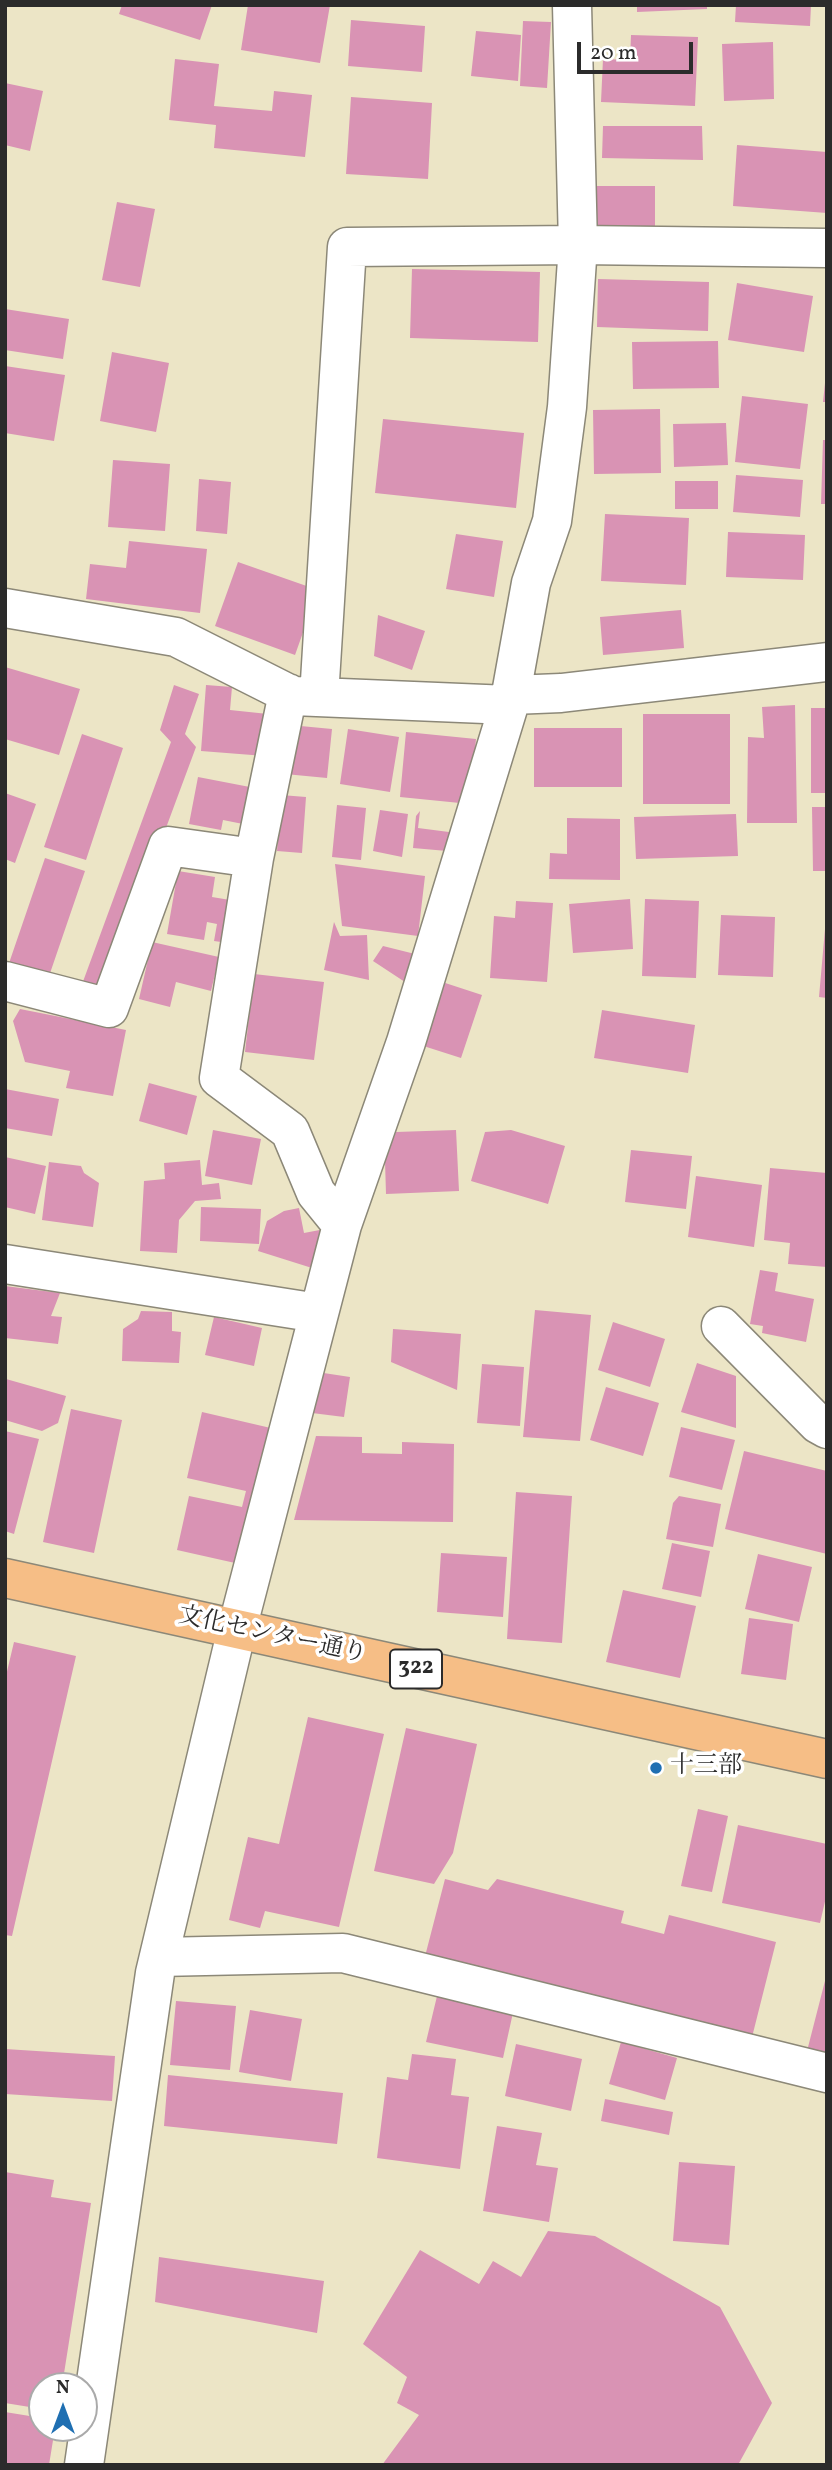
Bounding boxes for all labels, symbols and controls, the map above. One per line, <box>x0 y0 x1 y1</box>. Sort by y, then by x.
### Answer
scale bar <box>580 28 696 72</box>
text: 20 m <box>590 39 636 68</box>
street label: 文化センター通り <box>175 1603 369 1671</box>
road number: 322 <box>390 1650 442 1688</box>
place label: 十三部 <box>670 1754 742 1782</box>
marker: 十三部 <box>648 1760 664 1776</box>
north arrow <box>28 2372 98 2442</box>
text: N <box>56 2375 70 2401</box>

